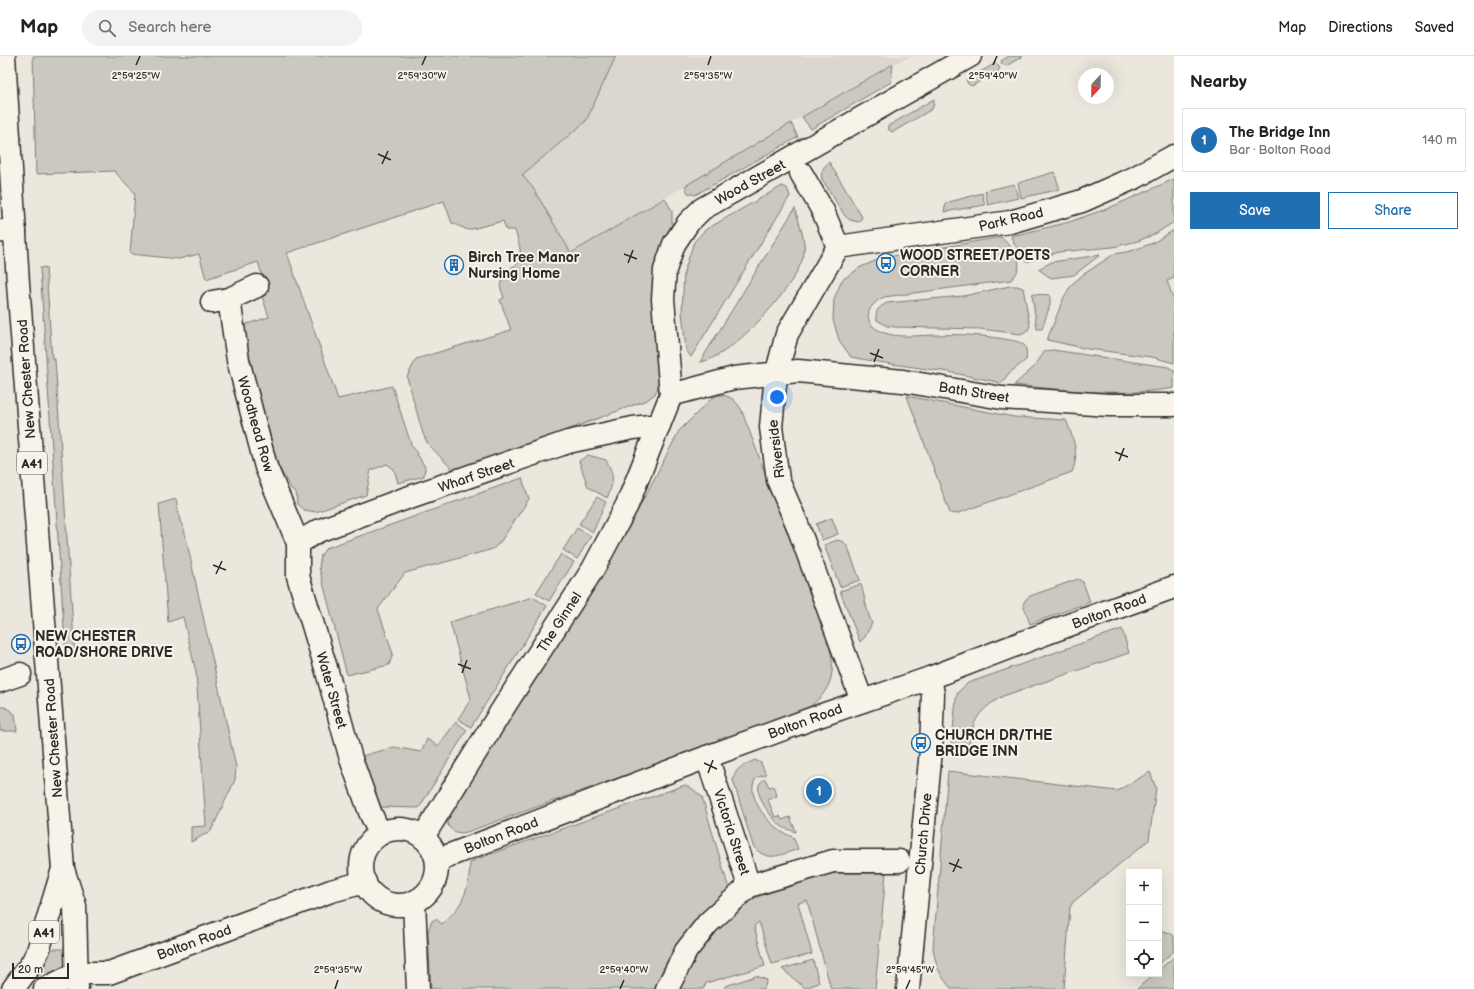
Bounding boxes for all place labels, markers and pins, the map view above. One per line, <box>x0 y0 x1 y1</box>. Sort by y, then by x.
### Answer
place label: WOOD STREET/POETS CORNER <box>900 247 1051 280</box>
place label: Birch Tree Manor Nursing Home <box>468 249 580 282</box>
bus stop icon: WOOD STREET/POETS CORNER <box>875 252 897 274</box>
building icon: Birch Tree Manor Nursing Home <box>443 254 465 276</box>
place label: NEW CHESTER ROAD/SHORE DRIVE <box>35 628 173 661</box>
bus stop icon: NEW CHESTER ROAD/SHORE DRIVE <box>10 633 32 655</box>
place label: CHURCH DR/THE BRIDGE INN <box>935 727 1052 760</box>
bus stop icon: CHURCH DR/THE BRIDGE INN <box>910 732 932 754</box>
pin: 1 <box>806 776 832 806</box>

